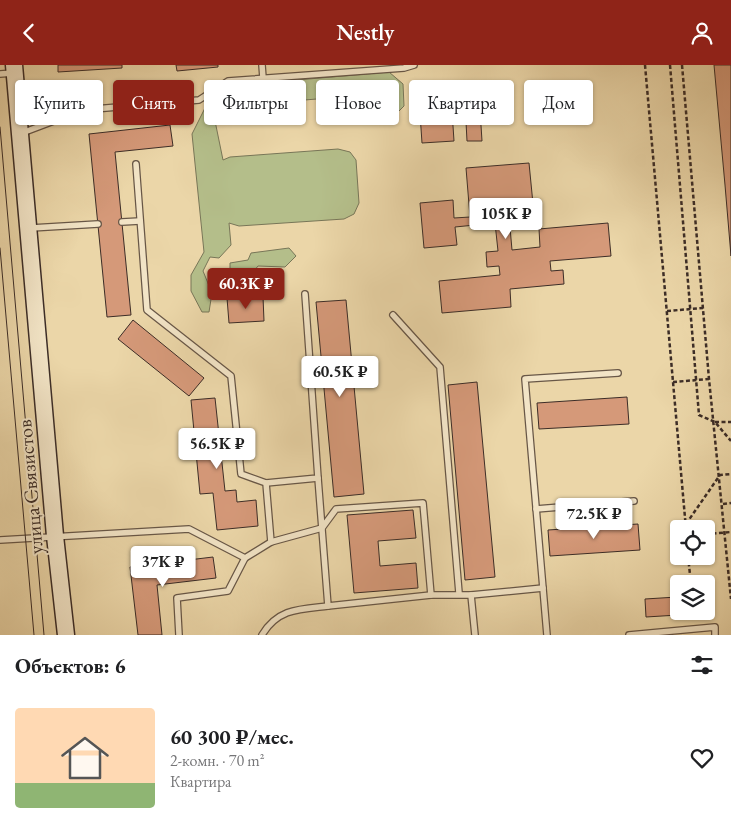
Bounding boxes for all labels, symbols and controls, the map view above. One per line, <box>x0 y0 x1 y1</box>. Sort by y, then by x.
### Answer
text: Nestly <box>337 18 394 47</box>
icon: back <box>15 19 43 47</box>
icon: person <box>688 19 716 47</box>
chip: Купить <box>15 80 103 125</box>
chip: Снять <box>113 80 194 125</box>
chip: Фильтры <box>204 80 306 125</box>
chip: Новое <box>316 80 399 125</box>
chip: Квартира <box>409 80 514 125</box>
chip: Дом <box>524 80 593 125</box>
pin: 105K ₽ <box>465 197 547 240</box>
text: 105K ₽ <box>480 203 532 224</box>
pin: 60.3K ₽ <box>200 267 292 310</box>
text: 60.3K ₽ <box>218 273 274 294</box>
pin: 60.5K ₽ <box>294 355 386 398</box>
text: 60.5K ₽ <box>312 361 368 382</box>
street label: улица Связистов <box>11 419 49 555</box>
pin: 56.5K ₽ <box>171 427 263 470</box>
text: 56.5K ₽ <box>189 433 245 454</box>
pin: 72.5K ₽ <box>548 497 640 540</box>
text: 72.5K ₽ <box>566 503 622 524</box>
map controls <box>670 520 715 620</box>
button: locate <box>670 520 715 565</box>
pin: 37K ₽ <box>128 545 198 588</box>
text: 37K ₽ <box>142 551 184 572</box>
button: layers <box>670 575 715 620</box>
icon: filters <box>688 651 716 679</box>
text: Объектов: 6 <box>15 652 126 679</box>
text: 60 300 ₽/мес. <box>170 723 294 750</box>
icon: home <box>55 728 115 788</box>
icon: heart <box>688 744 716 772</box>
text: 2-комн. · 70 m² <box>170 750 265 771</box>
text: Квартира <box>170 771 231 792</box>

